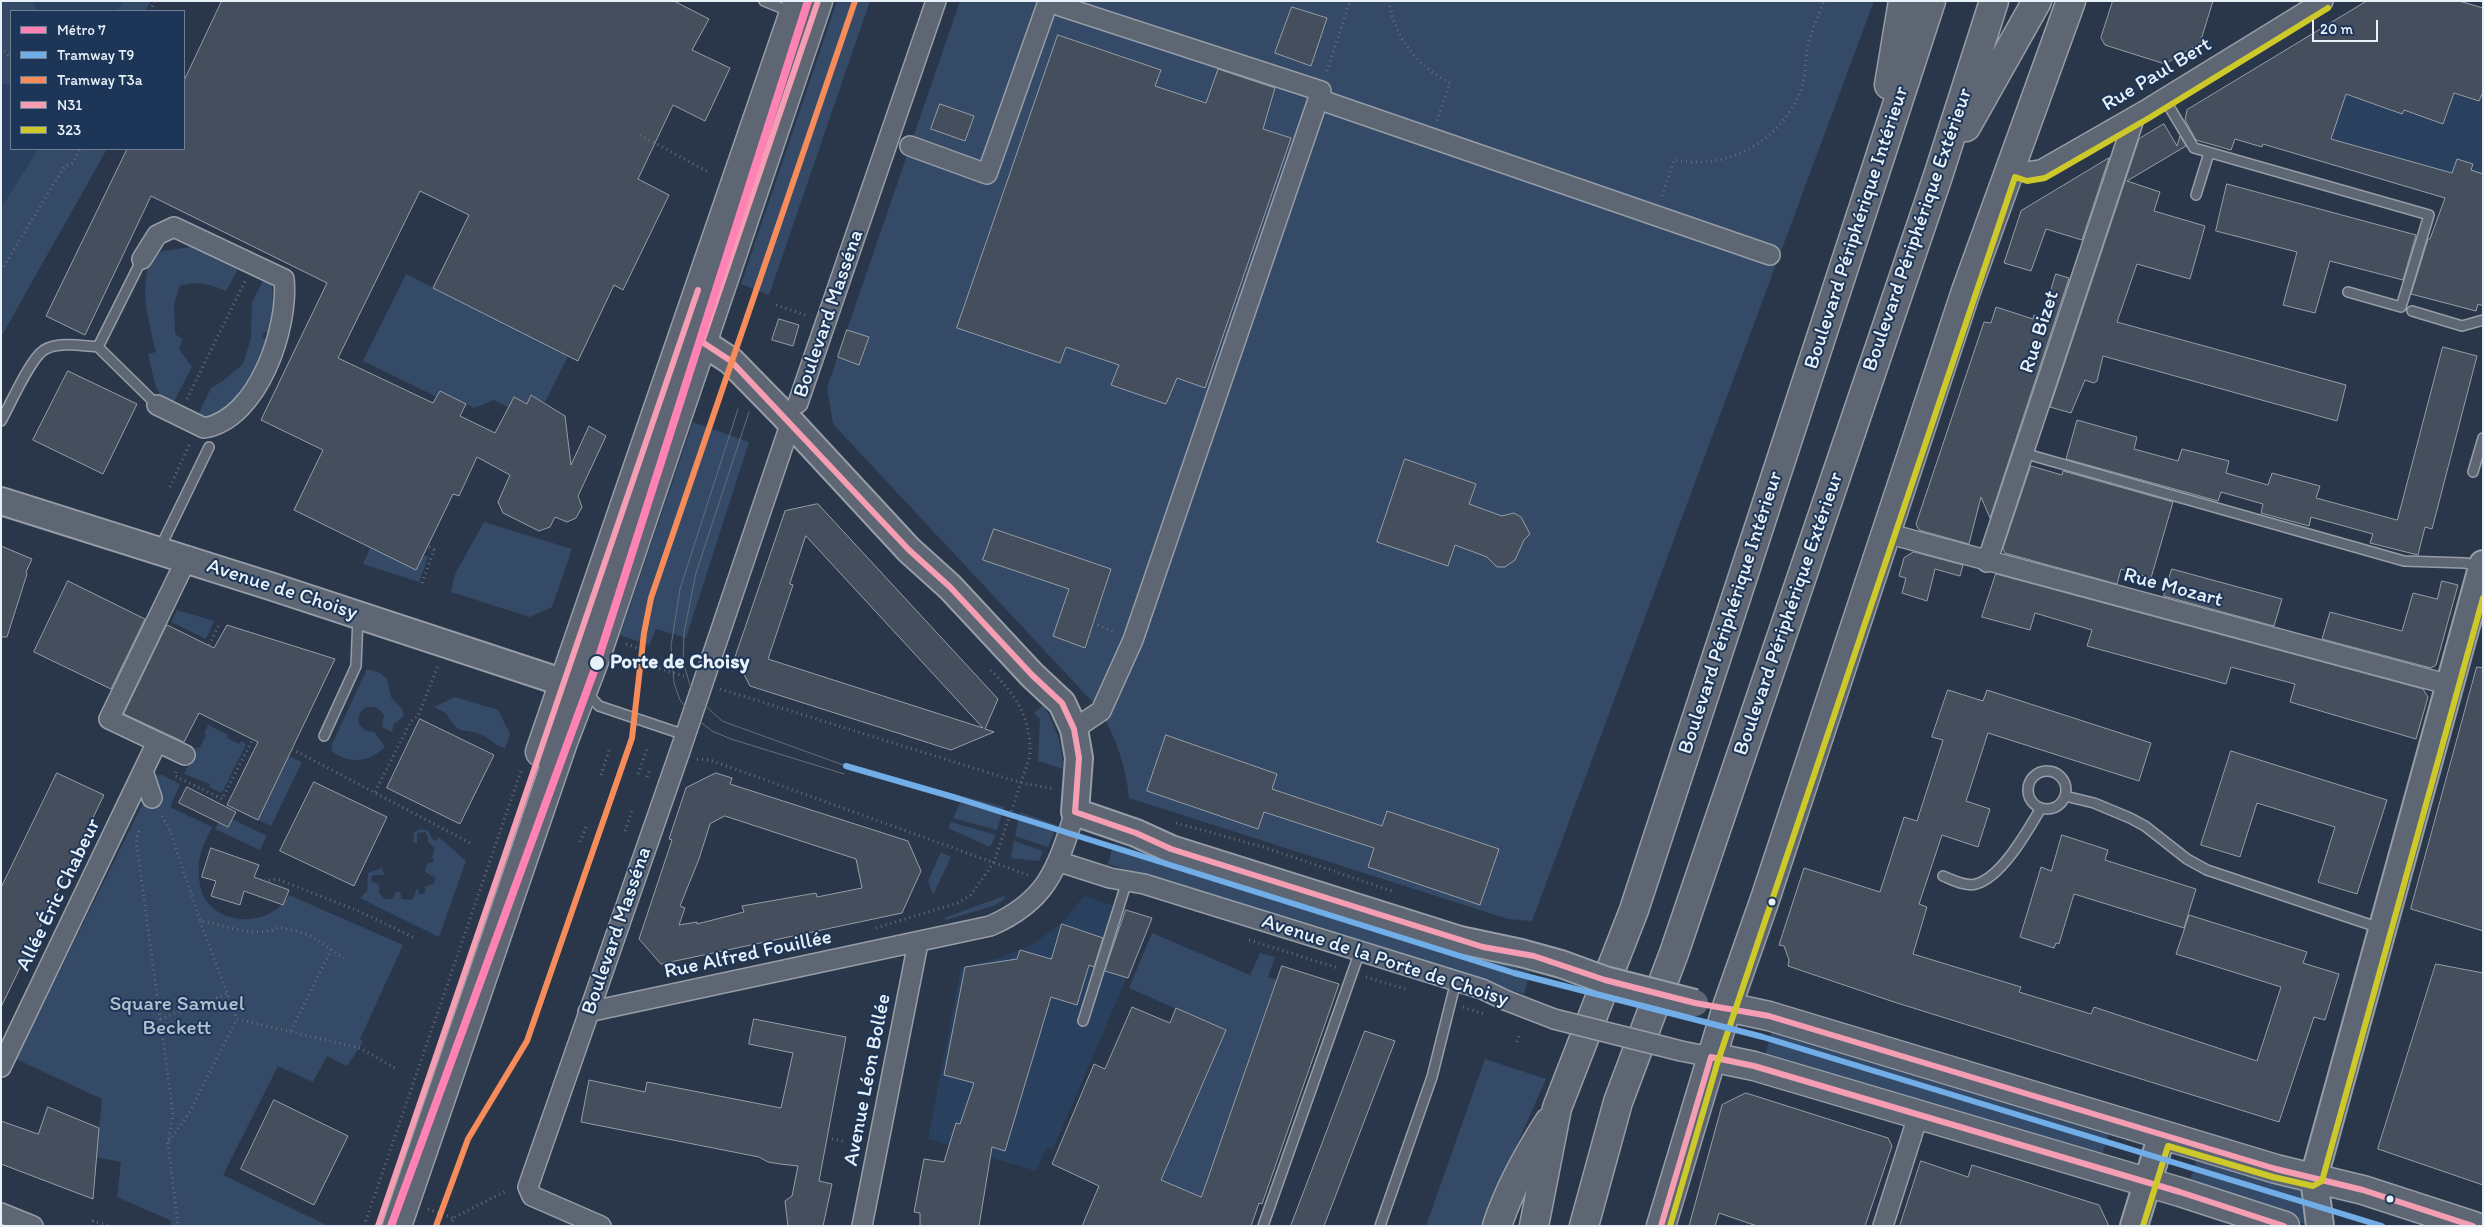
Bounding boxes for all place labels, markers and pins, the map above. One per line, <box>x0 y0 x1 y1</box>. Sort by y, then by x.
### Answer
place label: Porte de Choisy <box>610 650 749 676</box>
marker: Porte de Choisy <box>588 654 606 672</box>
unlabelled marker <box>1767 897 1777 907</box>
unlabelled marker <box>2385 1194 2395 1204</box>

